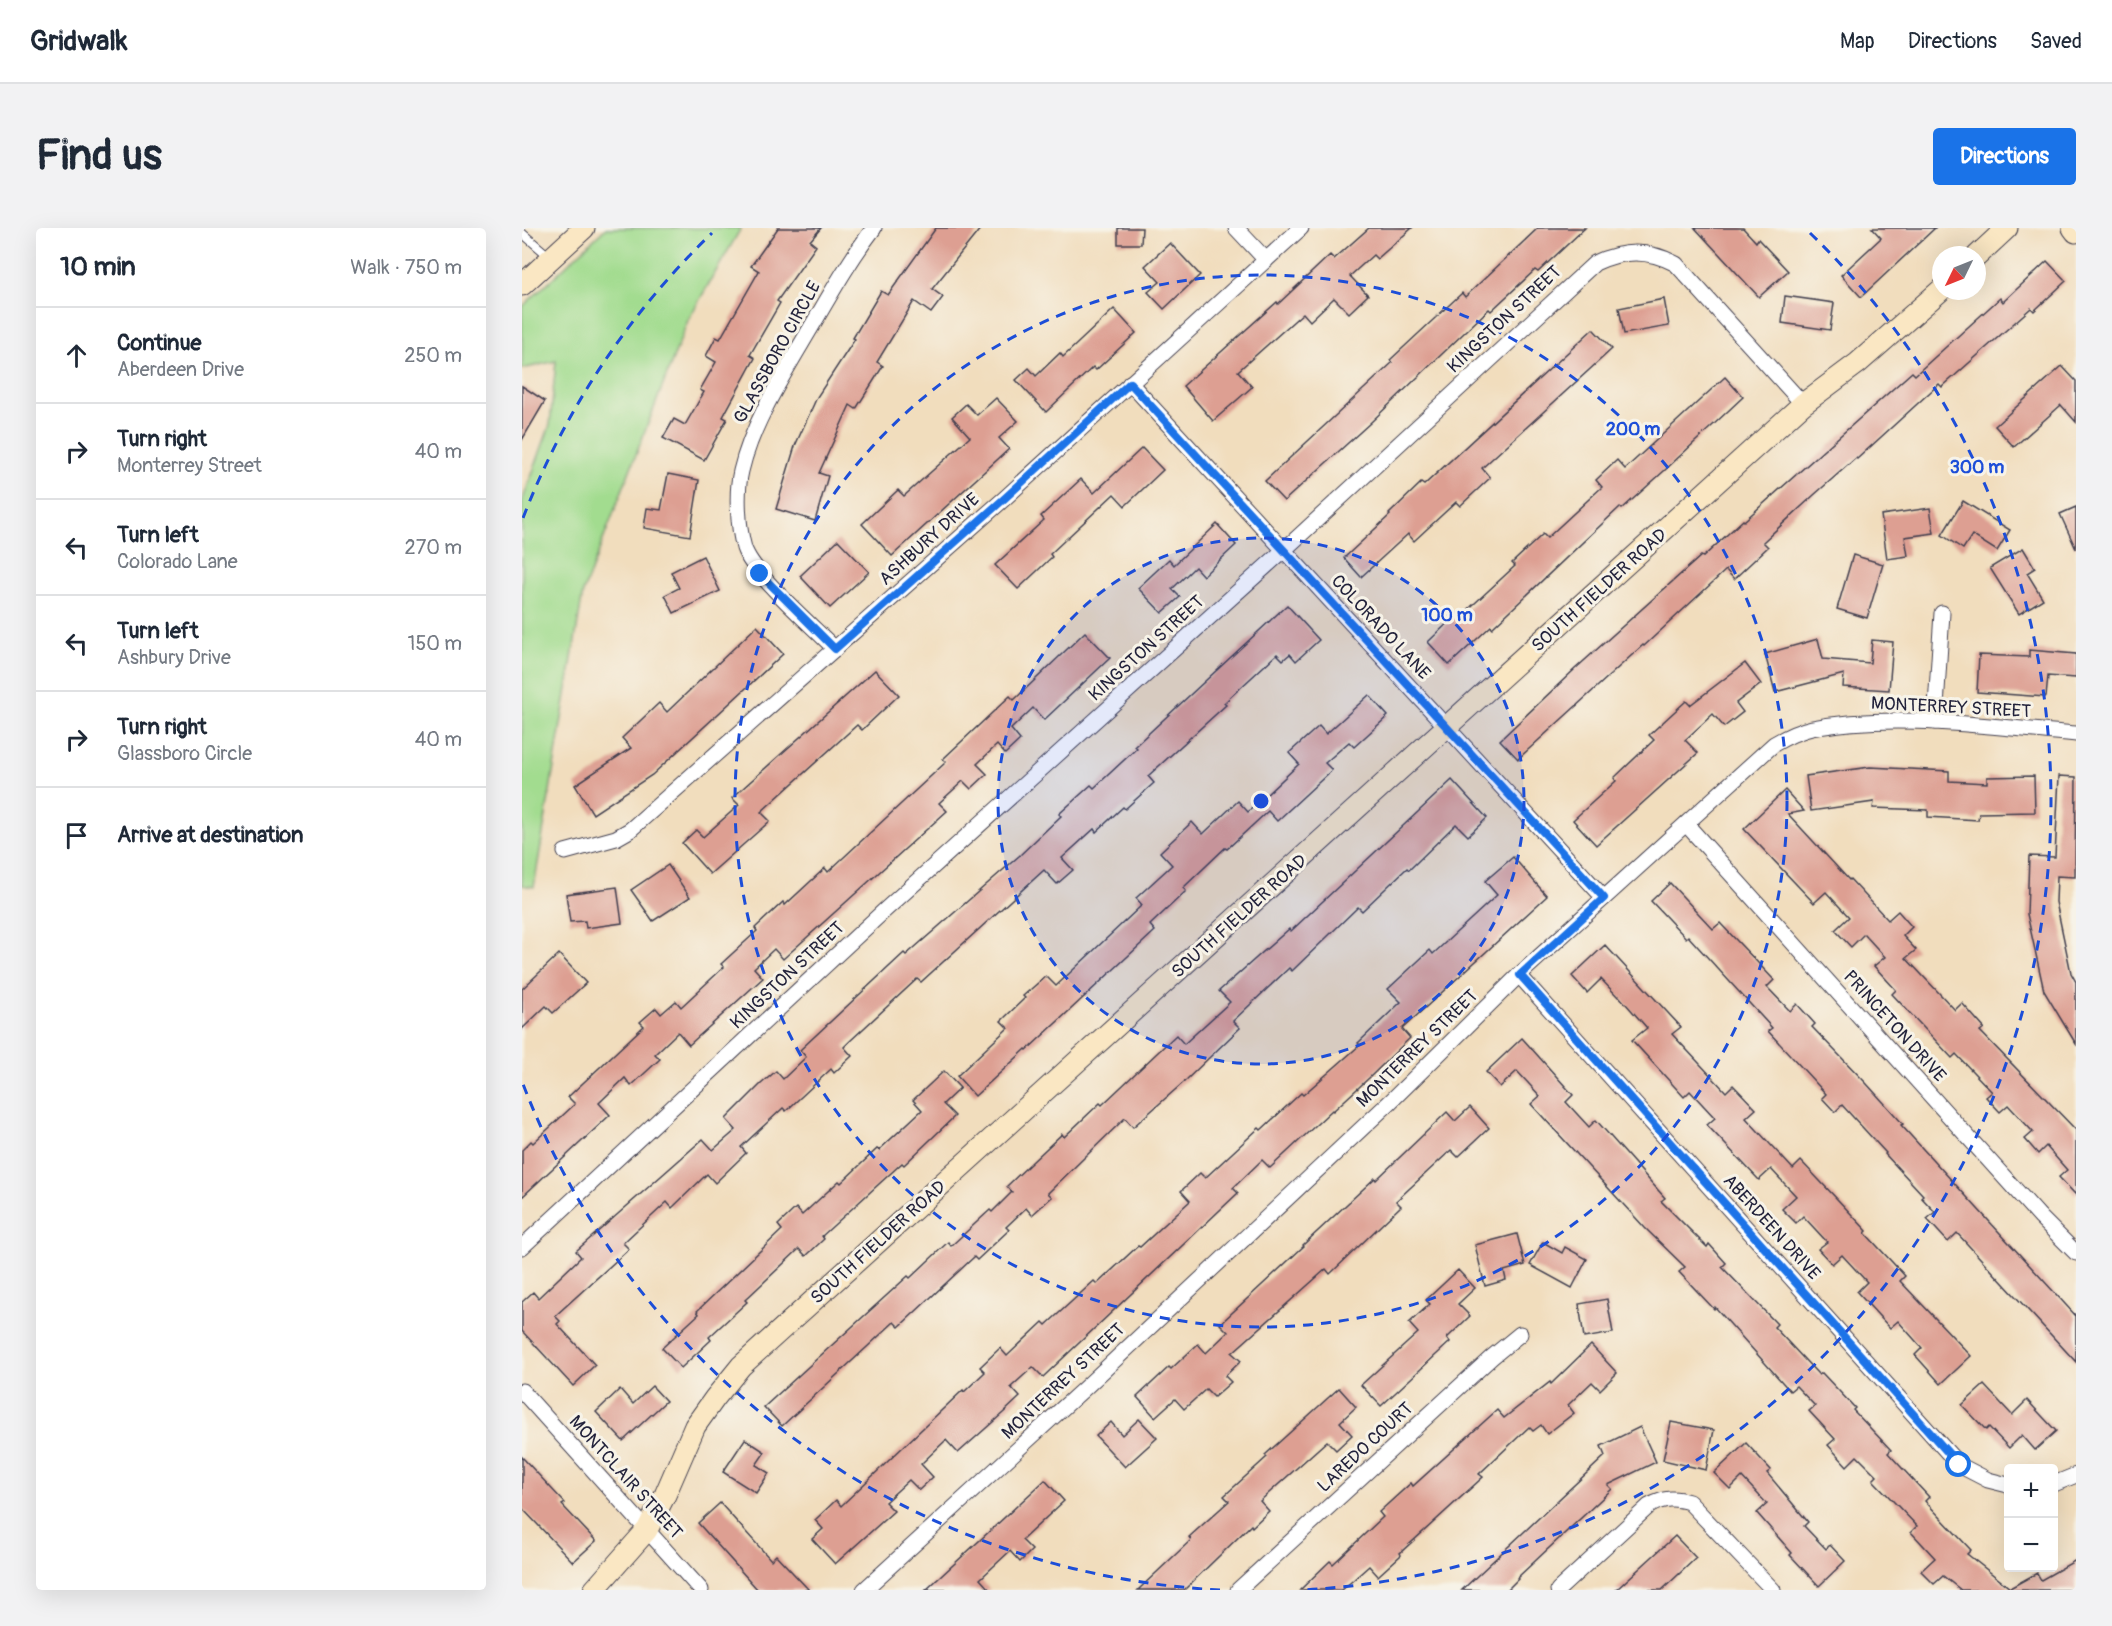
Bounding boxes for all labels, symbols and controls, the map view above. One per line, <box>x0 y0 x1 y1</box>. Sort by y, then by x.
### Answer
text: Gridwalk <box>30 24 128 59</box>
text: Map <box>1840 28 1875 55</box>
text: Directions <box>1908 28 1997 55</box>
text: Saved <box>2030 28 2082 55</box>
button: Directions <box>1933 128 2076 185</box>
text: Find us <box>36 130 162 182</box>
north arrow <box>1932 246 1986 300</box>
text: 10 min <box>60 251 136 283</box>
text: Walk · 750 m <box>350 255 462 280</box>
street label: KINGSTON STREET <box>1443 261 1566 378</box>
street label: GLASSBORO CIRCLE <box>729 277 826 428</box>
text: Continue <box>117 329 201 357</box>
icon: ahead <box>60 339 93 372</box>
text: 250 m <box>404 343 462 368</box>
text: Aberdeen Drive <box>117 357 244 382</box>
text: 200 m <box>1606 418 1660 441</box>
text: Turn right <box>117 425 207 453</box>
icon: right <box>60 435 93 468</box>
text: 40 m <box>415 439 462 464</box>
text: Monterrey Street <box>117 453 262 478</box>
text: 300 m <box>1950 456 2004 479</box>
street label: ASHBURY DRIVE <box>874 488 984 591</box>
text: Turn left <box>117 521 199 549</box>
street label: SOUTH FIELDER ROAD <box>1527 523 1672 657</box>
icon: left <box>60 531 93 564</box>
text: 270 m <box>404 535 462 560</box>
text: Colorado Lane <box>117 549 238 574</box>
route end <box>746 560 772 586</box>
street label: COLORADO LANE <box>1326 570 1435 685</box>
street label: KINGSTON STREET <box>1084 590 1209 706</box>
text: 100 m <box>1421 604 1473 627</box>
text: Turn left <box>117 617 199 645</box>
icon: left <box>60 627 93 660</box>
text: 150 m <box>408 631 462 656</box>
text: Ashbury Drive <box>117 645 231 670</box>
street label: MONTERREY STREET <box>1870 692 2032 723</box>
text: Turn right <box>117 713 207 741</box>
icon: right <box>60 723 93 756</box>
text: 40 m <box>415 727 462 752</box>
text: Glassboro Circle <box>117 741 252 766</box>
centre of rings <box>1251 791 1271 811</box>
icon: arrive <box>60 819 93 852</box>
text: Arrive at destination <box>117 821 303 849</box>
street label: SOUTH FIELDER ROAD <box>1167 849 1312 983</box>
street label: KINGSTON STREET <box>726 917 849 1034</box>
street label: PRINCETON DRIVE <box>1838 966 1951 1087</box>
street label: MONTERREY STREET <box>1352 984 1483 1112</box>
street label: ABERDEEN DRIVE <box>1718 1170 1825 1285</box>
street label: SOUTH FIELDER ROAD <box>806 1175 951 1309</box>
street label: MONTERREY STREET <box>997 1318 1130 1444</box>
street label: LAREDO COURT <box>1313 1397 1418 1498</box>
street label: MONTCLAIR STREET <box>564 1411 687 1544</box>
route start <box>1945 1451 1971 1477</box>
map controls <box>2004 1464 2058 1572</box>
button: + <box>2004 1464 2058 1518</box>
button: − <box>2004 1518 2058 1572</box>

